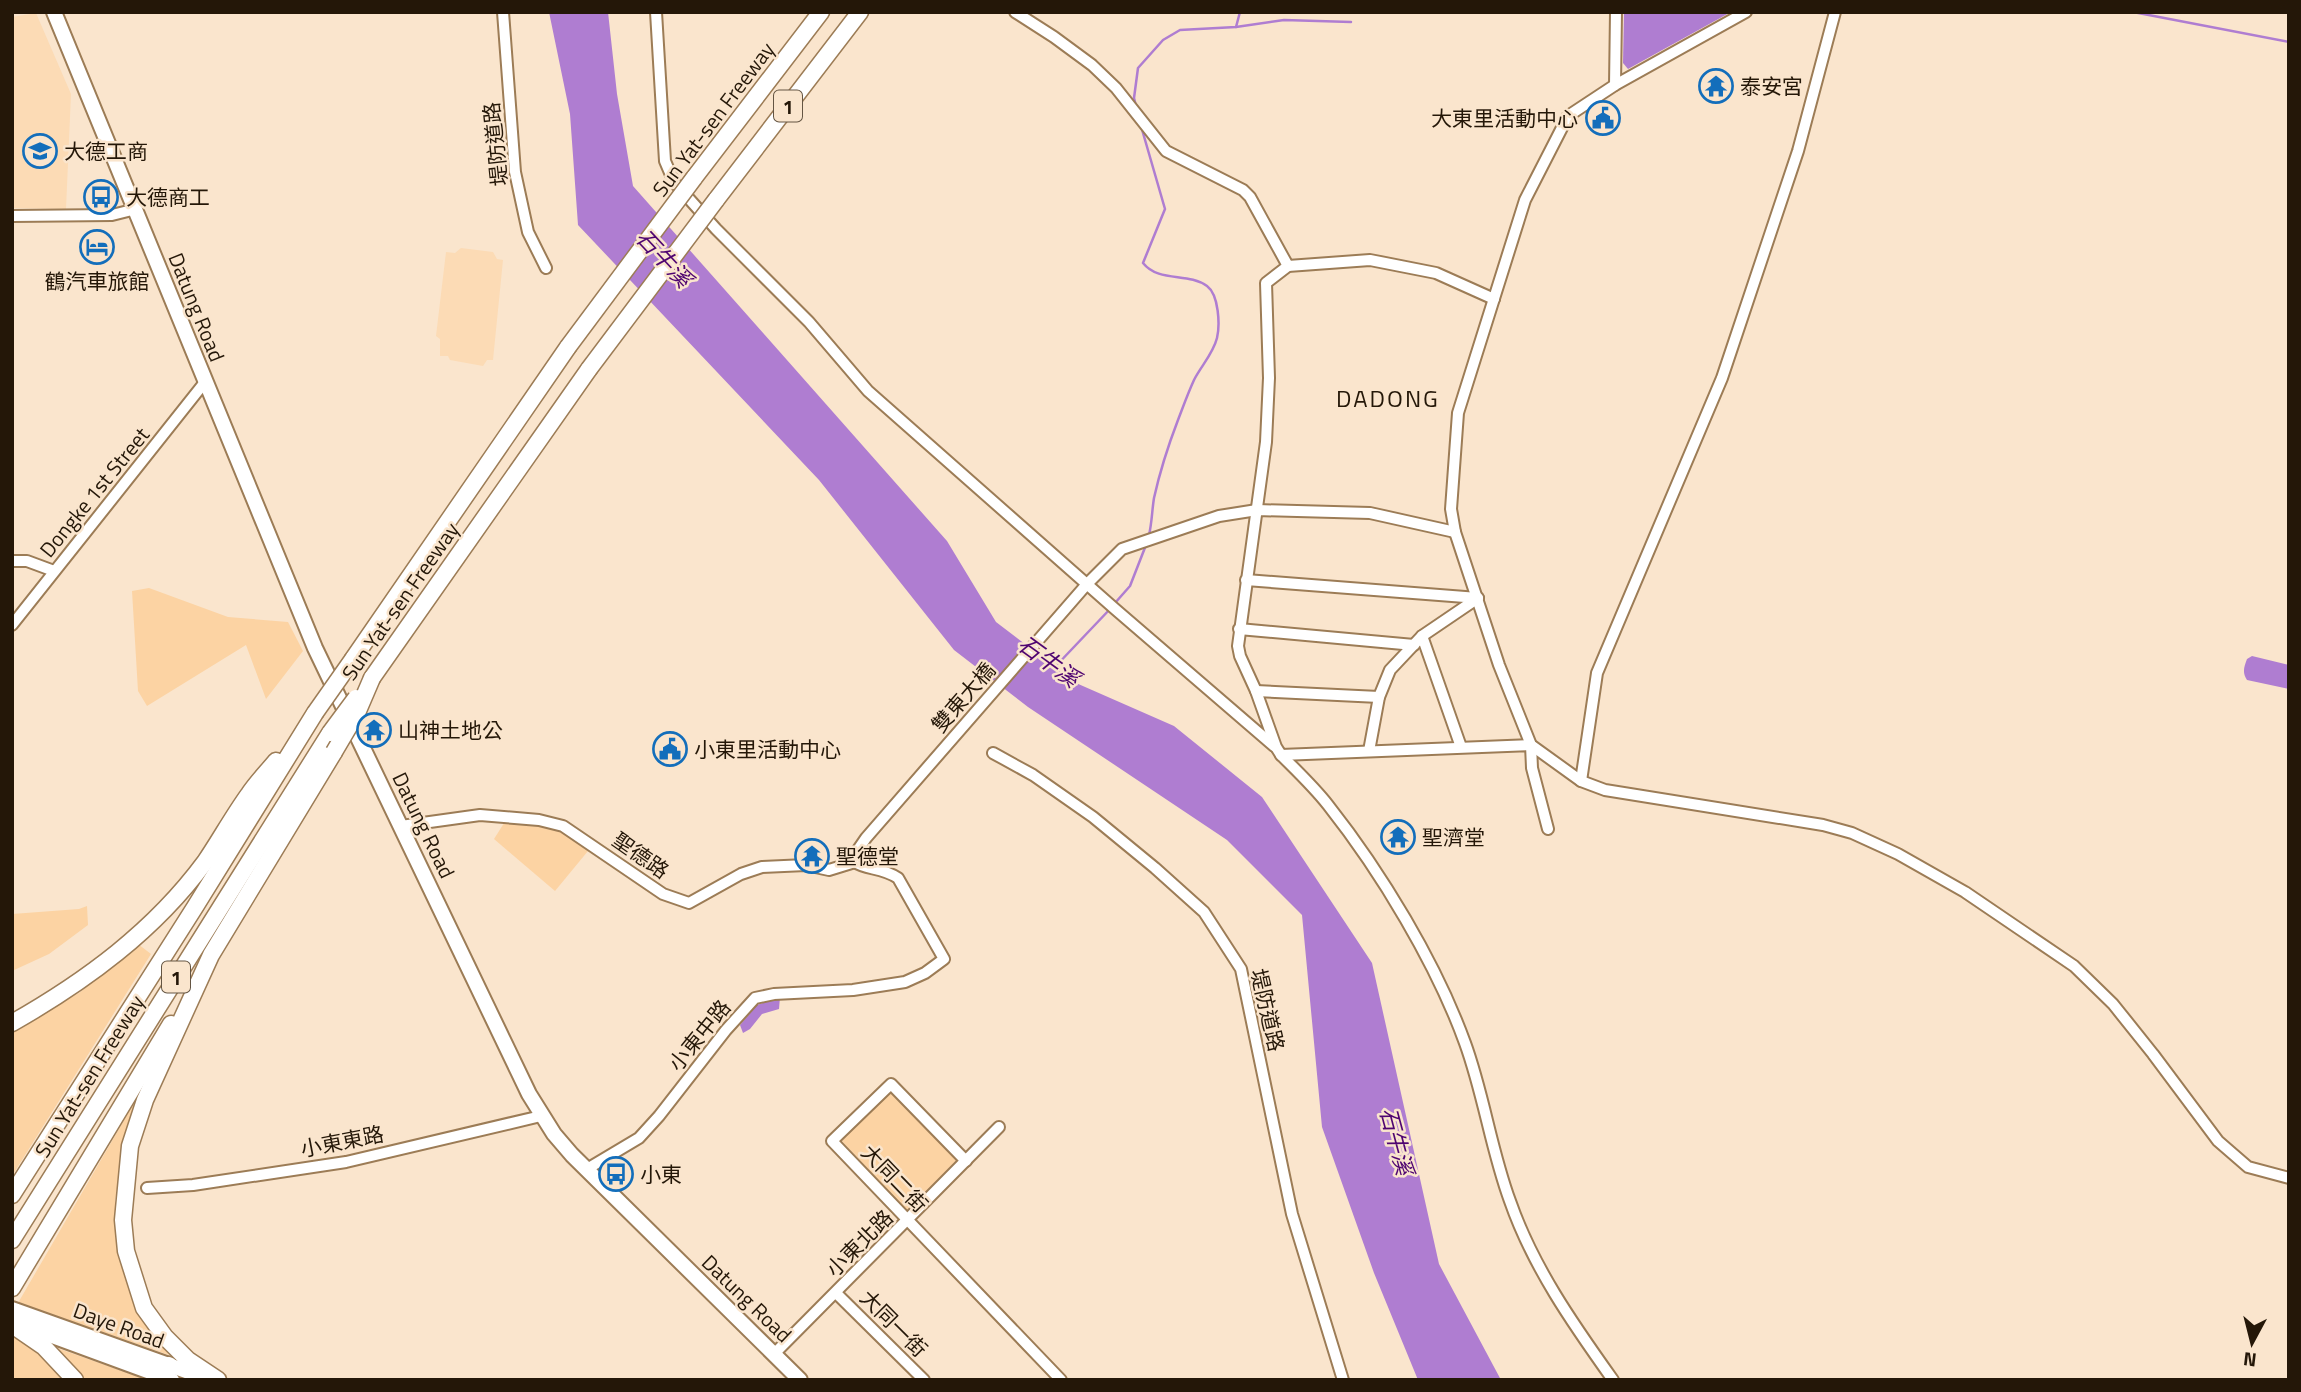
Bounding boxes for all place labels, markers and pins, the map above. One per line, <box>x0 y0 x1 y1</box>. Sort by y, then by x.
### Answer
temple icon: 泰安宮 <box>1697 67 1735 105</box>
place label: 泰安宮 <box>1740 70 1803 102</box>
public building icon: 大東里活動中心 <box>1584 99 1622 137</box>
place label: 大東里活動中心 <box>1431 102 1578 134</box>
school or university icon: 大德工商 <box>21 132 59 170</box>
place label: 大德工商 <box>64 135 148 167</box>
bus stop icon: 大德商工 <box>82 178 120 216</box>
place label: 大德商工 <box>126 181 210 213</box>
hotel icon: 鶴汽車旅館 <box>78 228 116 266</box>
place label: 鶴汽車旅館 <box>45 265 150 297</box>
temple icon: 山神土地公 <box>355 711 393 749</box>
place label: 山神土地公 <box>398 714 503 746</box>
public building icon: 小東里活動中心 <box>651 730 689 768</box>
place label: 小東里活動中心 <box>694 733 841 765</box>
temple icon: 聖濟堂 <box>1379 818 1417 856</box>
place label: 聖濟堂 <box>1422 821 1485 853</box>
temple icon: 聖德堂 <box>793 837 831 875</box>
place label: 聖德堂 <box>836 840 899 872</box>
bus stop icon: 小東 <box>597 1155 635 1193</box>
place label: 小東 <box>640 1158 682 1190</box>

